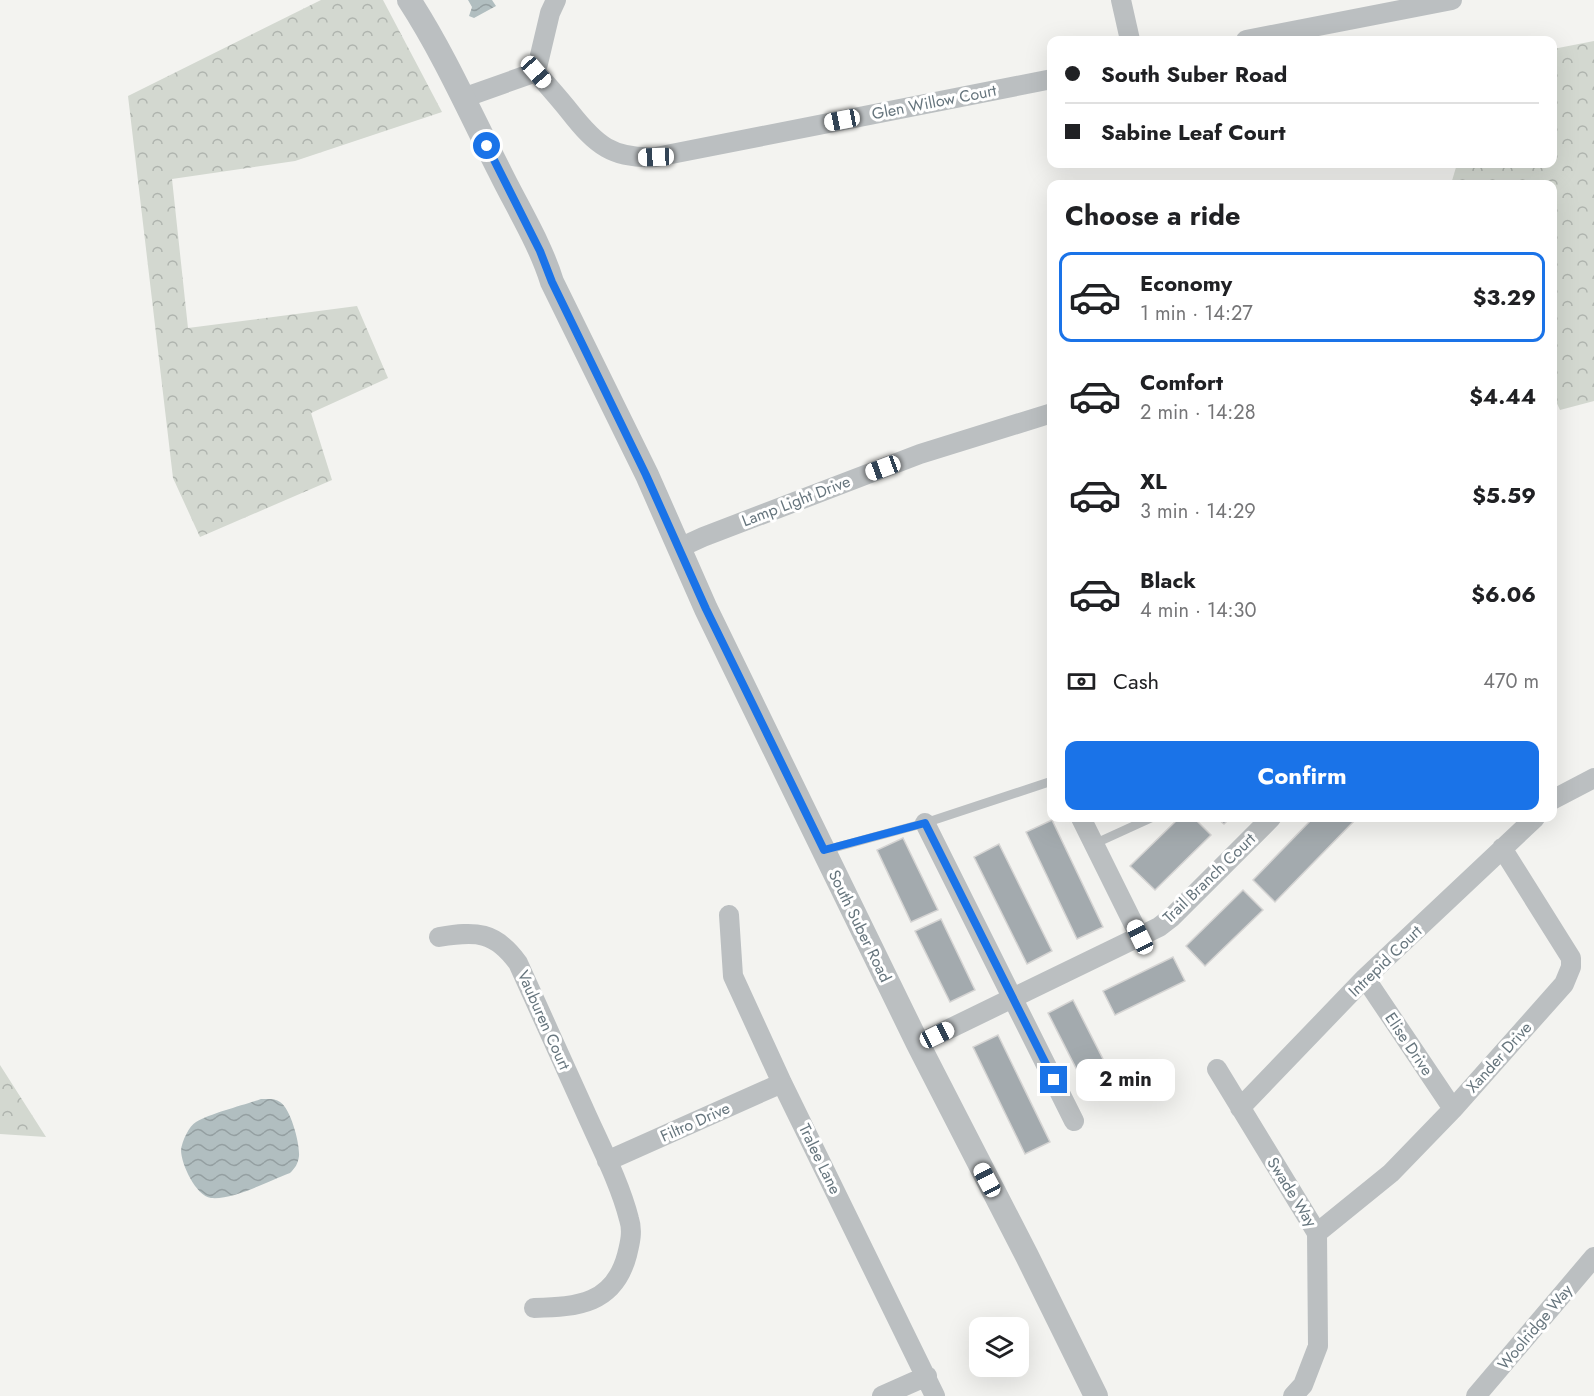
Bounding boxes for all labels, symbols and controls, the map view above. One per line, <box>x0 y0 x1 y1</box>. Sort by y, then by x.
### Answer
car <box>517 53 555 91</box>
text: South Suber Road <box>1101 58 1287 90</box>
street label: Glen Willow Court <box>870 79 998 125</box>
car <box>823 108 861 132</box>
text: Sabine Leaf Court <box>1101 116 1285 148</box>
route start <box>473 132 500 159</box>
car <box>638 147 674 167</box>
text: Choose a ride <box>1065 196 1240 235</box>
text: Economy <box>1140 267 1232 299</box>
icon: car <box>1068 270 1122 324</box>
text: $3.29 <box>1473 281 1536 313</box>
text: 1 min · 14:27 <box>1140 299 1253 328</box>
text: Comfort <box>1140 366 1223 398</box>
icon: car <box>1068 369 1122 423</box>
text: $4.44 <box>1469 380 1536 412</box>
text: 2 min · 14:28 <box>1140 398 1256 427</box>
car <box>863 453 903 483</box>
text: XL <box>1140 465 1167 497</box>
icon: car <box>1068 468 1122 522</box>
street label: Lamp Light Drive <box>738 470 854 532</box>
text: $5.59 <box>1472 479 1536 511</box>
text: 3 min · 14:29 <box>1140 497 1256 526</box>
text: Black <box>1140 564 1196 596</box>
icon: car <box>1068 567 1122 621</box>
text: $6.06 <box>1471 578 1536 610</box>
text: 4 min · 14:30 <box>1140 596 1257 625</box>
icon: cash <box>1065 665 1098 698</box>
text: Cash <box>1113 665 1159 697</box>
text: 470 m <box>1483 667 1539 696</box>
button: Confirm <box>1065 741 1539 810</box>
street label: Trail Branch Court <box>1158 828 1261 928</box>
street label: South Suber Road <box>823 866 897 986</box>
car <box>1124 917 1156 957</box>
street label: Intrepid Court <box>1343 920 1427 1002</box>
street label: Vauburen Court <box>512 967 576 1074</box>
street label: Elise Drive <box>1379 1008 1439 1080</box>
street label: Xander Drive <box>1461 1017 1537 1097</box>
car <box>917 1019 957 1051</box>
callout: 2 min <box>1075 1059 1174 1101</box>
text: 2 min <box>1099 1065 1152 1094</box>
route end <box>1040 1066 1067 1093</box>
street label: Filtro Drive <box>656 1096 734 1148</box>
street label: Tralee Lane <box>793 1120 847 1198</box>
street label: Swade Way <box>1261 1153 1323 1232</box>
car <box>971 1160 1003 1200</box>
street label: Woolridge Way <box>1492 1278 1578 1375</box>
map controls <box>969 1317 1029 1377</box>
button: layers <box>969 1317 1029 1377</box>

